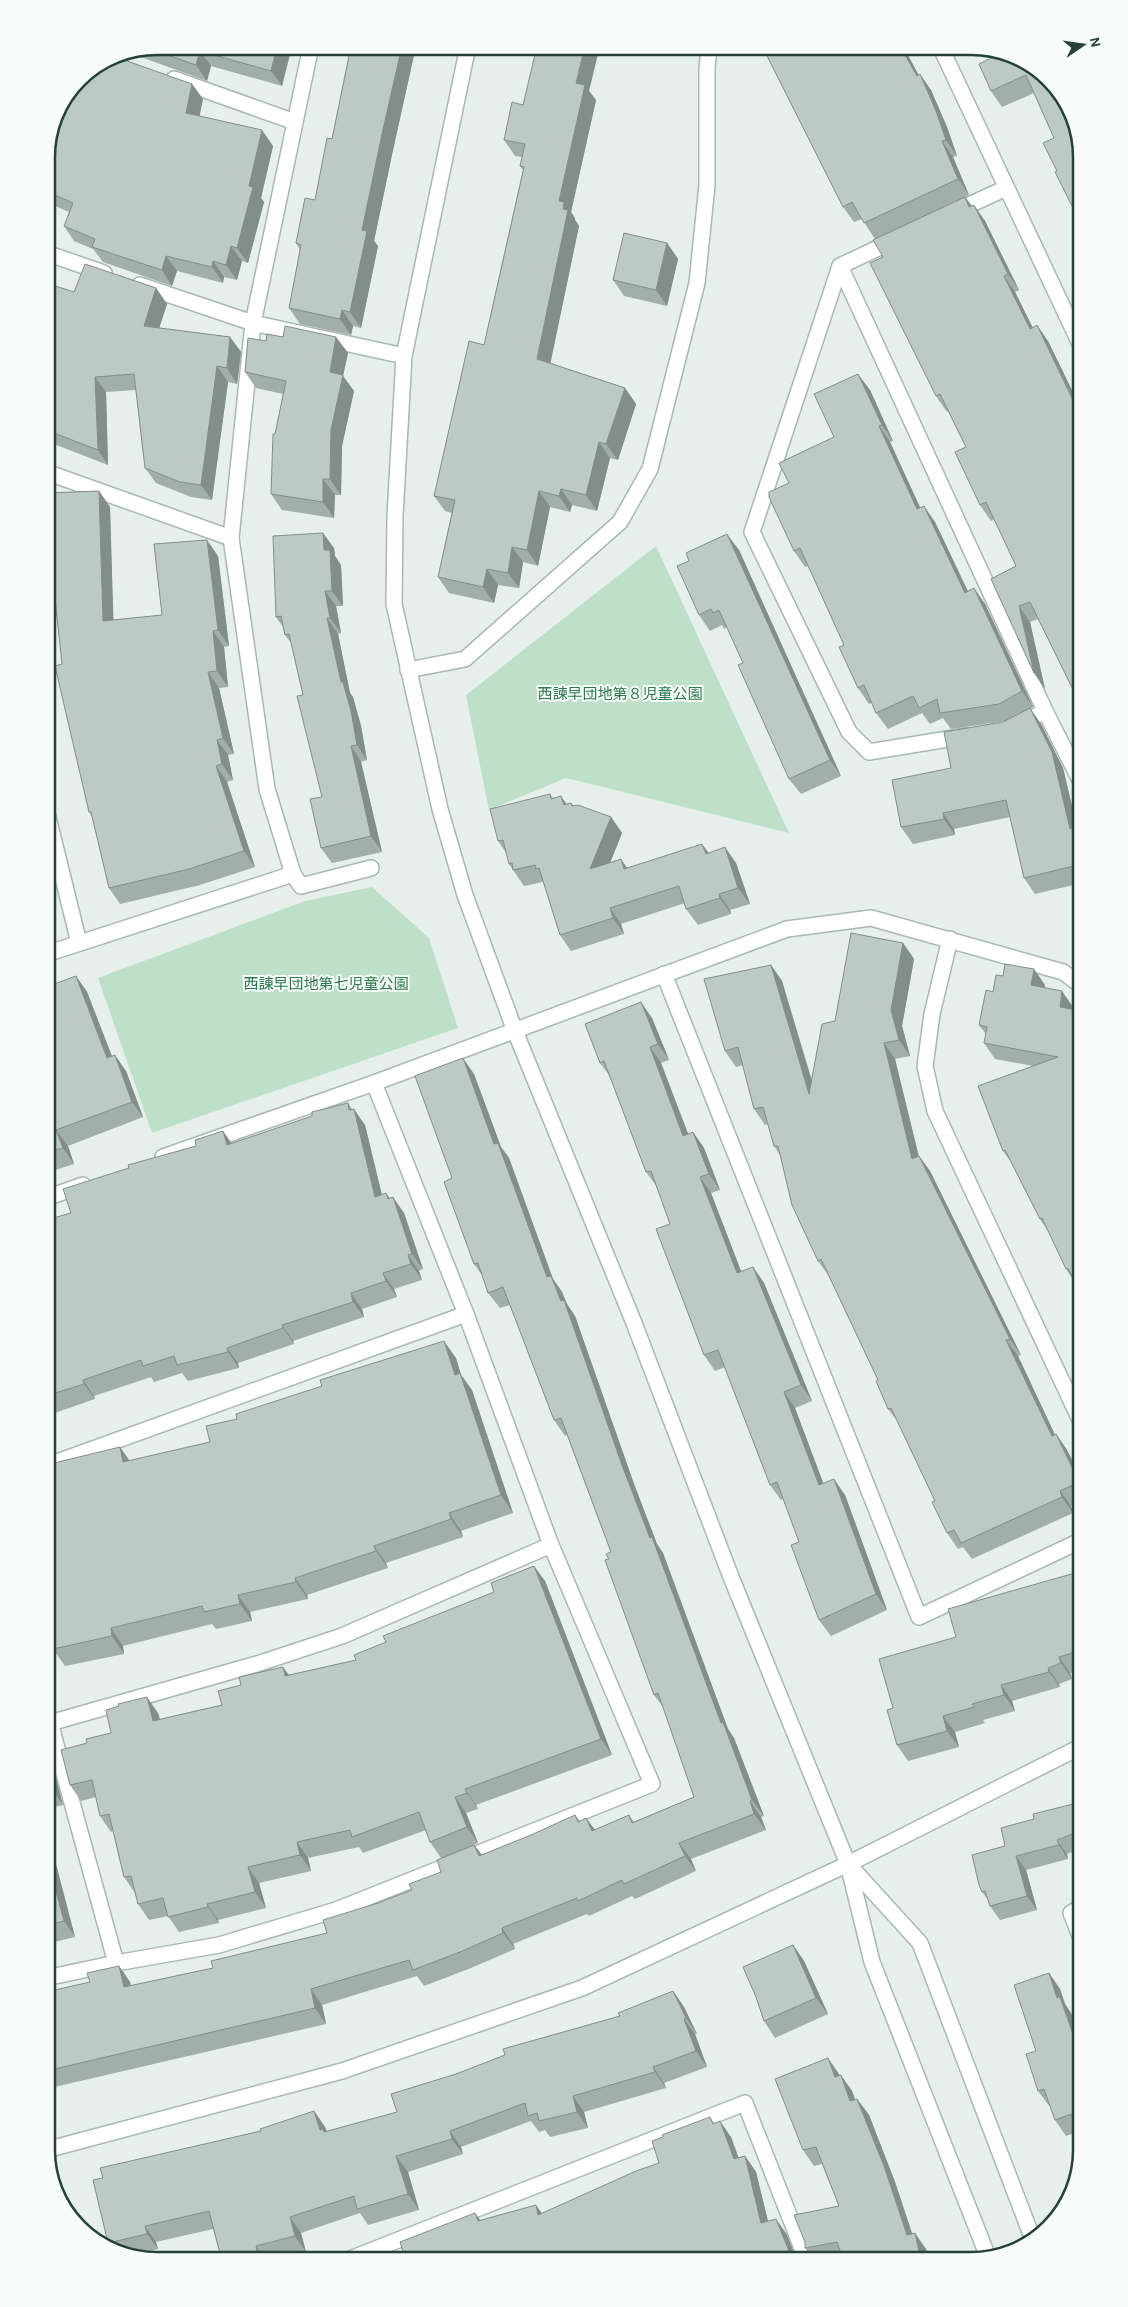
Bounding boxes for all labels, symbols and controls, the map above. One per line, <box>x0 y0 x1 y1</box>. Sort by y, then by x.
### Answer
north arrow <box>1058 20 1108 70</box>
text: N <box>1087 36 1103 49</box>
park label: 西諫早団地第８児童公園 <box>537 686 703 702</box>
park label: 西諌早団地第七児童公園 <box>243 976 409 992</box>

